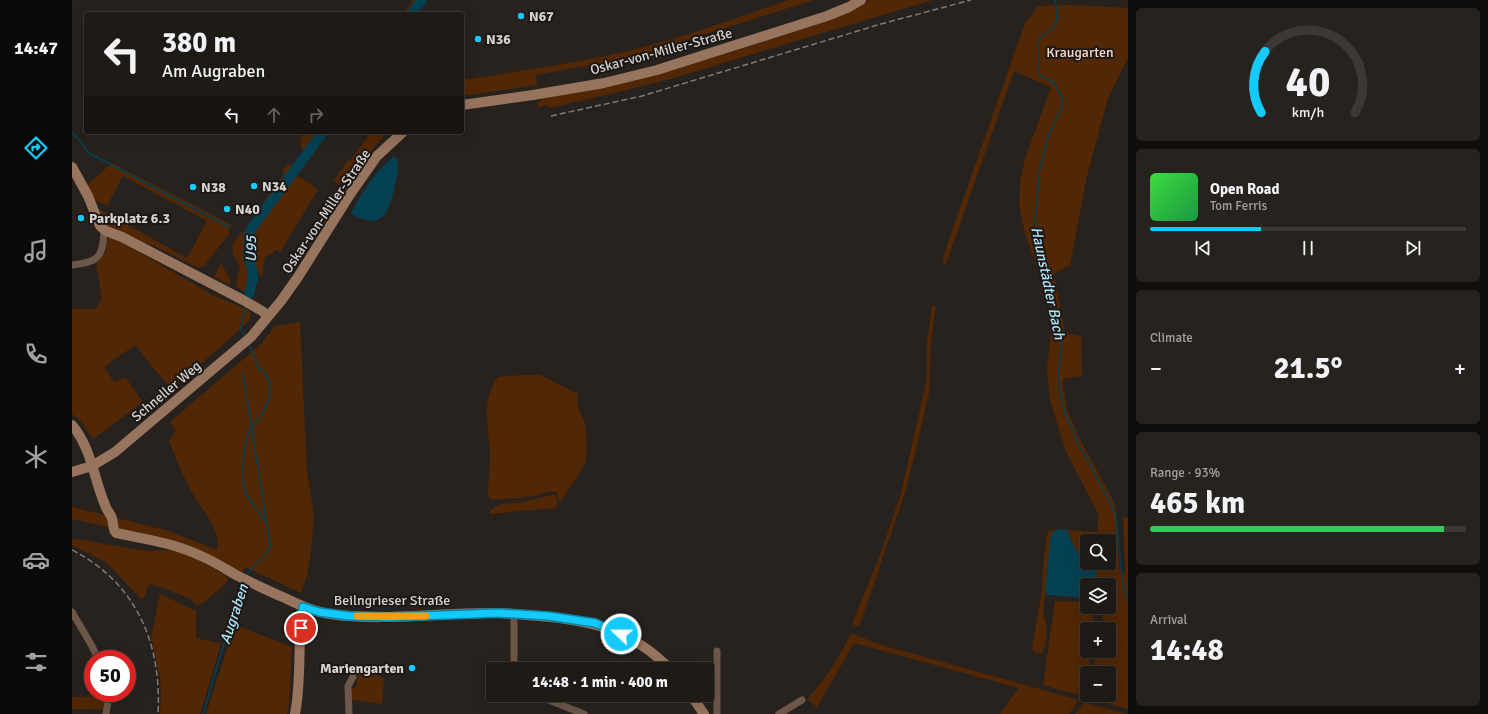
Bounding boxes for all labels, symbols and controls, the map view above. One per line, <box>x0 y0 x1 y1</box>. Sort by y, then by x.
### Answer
place label: N67 <box>529 8 554 25</box>
marker: N67 <box>516 11 526 21</box>
street label: Oskar-von-Miller-Straße <box>588 24 734 79</box>
text: 380 m <box>162 26 236 60</box>
icon: left <box>96 28 148 80</box>
place label: N36 <box>486 31 511 48</box>
marker: N36 <box>473 34 483 44</box>
text: 14:47 <box>14 37 58 59</box>
park label: Kraugarten <box>1046 44 1114 61</box>
text: 40 <box>1286 56 1330 107</box>
text: Am Augraben <box>162 60 265 82</box>
text: km/h <box>1292 103 1324 120</box>
icon: left <box>221 104 243 126</box>
icon: ahead <box>263 104 285 126</box>
icon: right <box>305 104 327 126</box>
icon: directions <box>22 134 50 162</box>
street label: Oskar-von-Miller-Straße <box>278 146 374 277</box>
place label: N34 <box>262 178 287 195</box>
place label: N38 <box>201 179 226 196</box>
text: Open Road <box>1210 180 1280 198</box>
marker: N34 <box>249 181 259 191</box>
marker: N38 <box>188 182 198 192</box>
text: Tom Ferris <box>1210 198 1267 214</box>
place label: N40 <box>235 201 260 218</box>
marker: N40 <box>222 204 232 214</box>
place label: Parkplatz 6.3 <box>89 210 170 227</box>
marker: Parkplatz 6.3 <box>76 213 86 223</box>
water label: Haunstädter Bach <box>1027 225 1069 342</box>
water label: U95 <box>242 234 260 262</box>
icon: music <box>22 237 50 265</box>
icon: previous <box>1192 237 1214 259</box>
icon: pause <box>1297 237 1319 259</box>
icon: next <box>1402 237 1424 259</box>
text: Climate <box>1150 330 1193 346</box>
icon: phone <box>22 340 50 368</box>
text: 21.5° <box>1273 350 1343 387</box>
text: − <box>1150 355 1162 382</box>
text: + <box>1454 355 1466 382</box>
street label: Schneller Weg <box>128 357 205 425</box>
icon: climate <box>22 443 50 471</box>
text: Range · 93% <box>1150 465 1220 481</box>
text: 465 km <box>1150 485 1245 522</box>
map controls <box>1080 534 1116 702</box>
button: search <box>1080 534 1116 570</box>
icon: car <box>22 546 50 574</box>
button: layers <box>1080 578 1116 614</box>
water label: Augraben <box>216 581 252 646</box>
street label: Beilngrieser Straße <box>334 592 450 609</box>
pin <box>284 611 318 645</box>
text: Arrival <box>1150 612 1187 628</box>
position arrow <box>600 613 642 655</box>
icon: arrive <box>290 617 312 639</box>
button: + <box>1080 622 1116 658</box>
text: 14:48 <box>1150 632 1224 669</box>
icon: filters <box>22 648 50 676</box>
speed limit sign: 50 <box>84 650 136 702</box>
place label: Mariengarten <box>320 660 404 677</box>
marker: Mariengarten <box>407 663 417 673</box>
button: − <box>1080 666 1116 702</box>
text: 14:48 · 1 min · 400 m <box>532 673 668 691</box>

